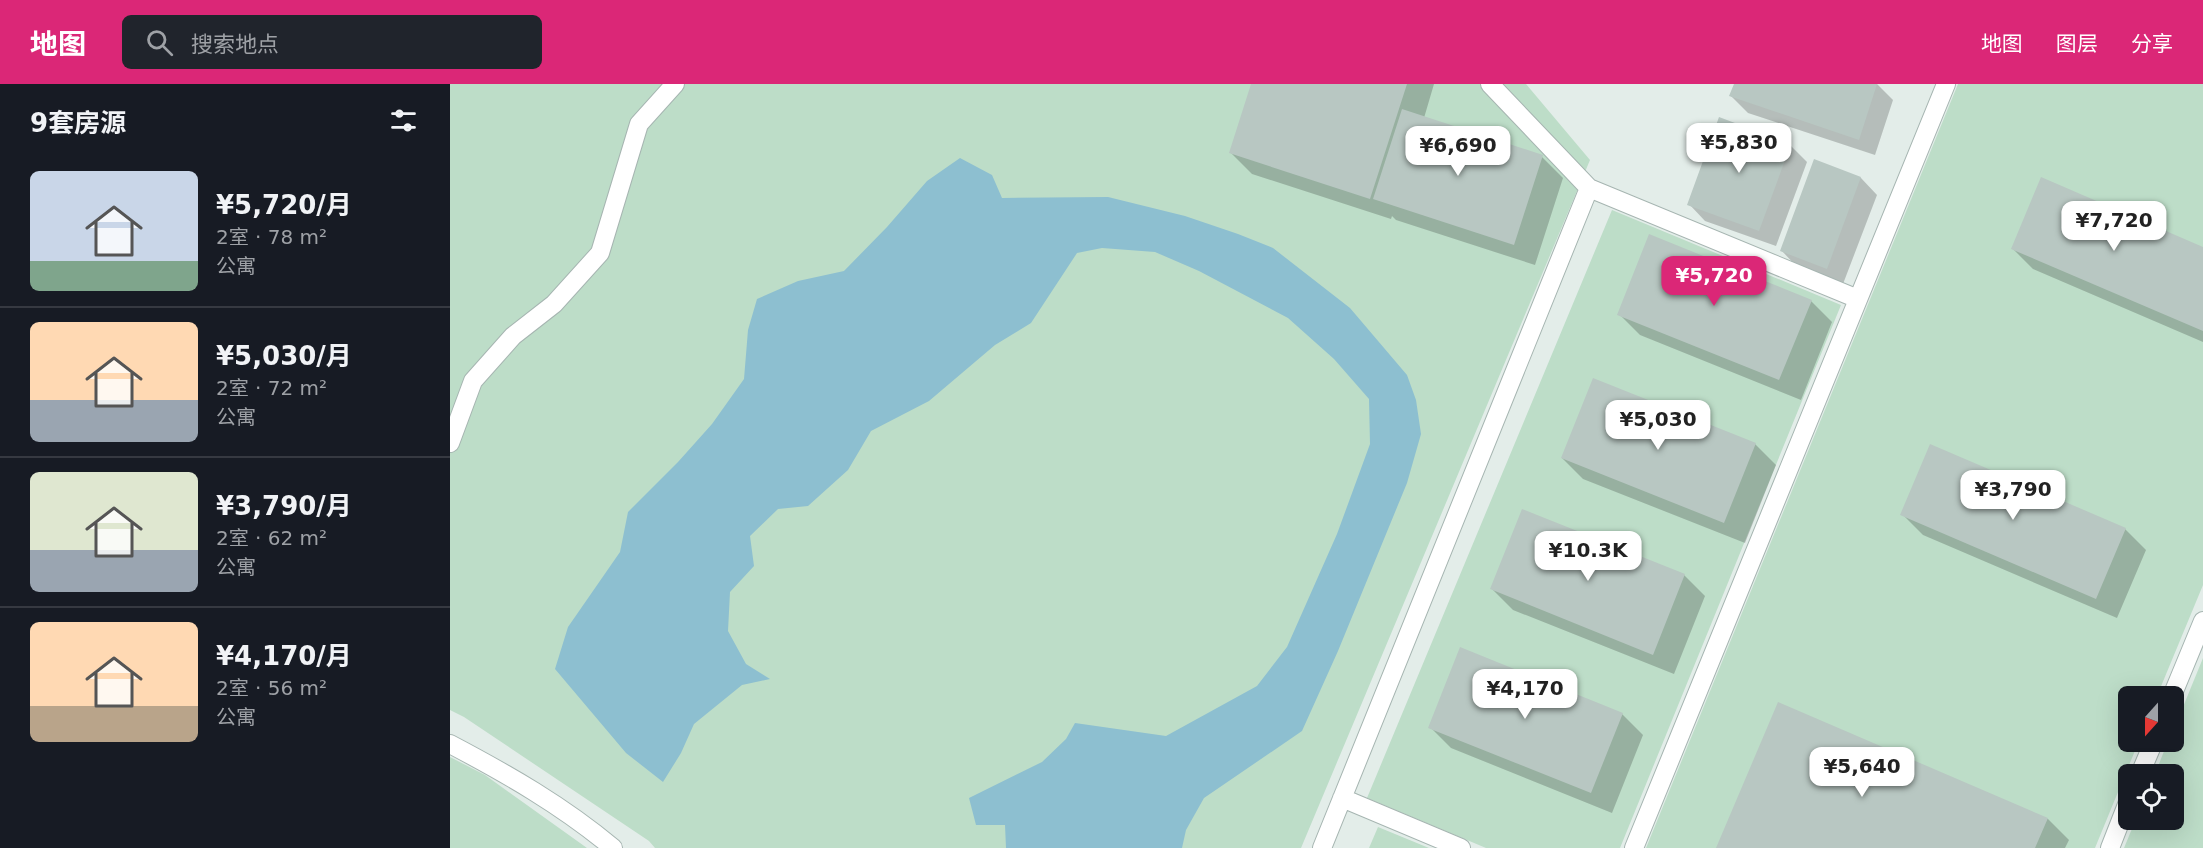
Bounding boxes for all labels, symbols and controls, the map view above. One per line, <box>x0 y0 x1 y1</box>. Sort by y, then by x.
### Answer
search box <box>122 15 542 69</box>
icon: search <box>143 26 176 59</box>
text: 地图 <box>30 28 86 61</box>
text: 搜索地点 <box>191 32 279 57</box>
text: 地图 <box>1981 32 2023 56</box>
text: 图层 <box>2056 32 2098 56</box>
text: 分享 <box>2131 32 2173 56</box>
icon: filters <box>387 104 420 137</box>
text: 9套房源 <box>30 108 126 138</box>
pin: ¥5,830 <box>1690 123 1788 174</box>
pin: ¥6,690 <box>1409 126 1507 177</box>
text: ¥5,830 <box>1700 130 1778 154</box>
text: ¥6,690 <box>1419 133 1497 157</box>
text: ¥5,720/月 <box>216 190 352 220</box>
icon: home <box>78 195 150 267</box>
pin: ¥7,720 <box>2065 201 2163 252</box>
text: ¥7,720 <box>2075 208 2153 232</box>
text: 2室 · 78 m² <box>216 225 327 249</box>
text: 公寓 <box>216 254 256 278</box>
pin: ¥5,720 <box>1665 256 1763 307</box>
text: ¥5,720 <box>1675 263 1753 287</box>
text: ¥5,030/月 <box>216 341 352 371</box>
icon: home <box>78 346 150 418</box>
text: 2室 · 72 m² <box>216 376 327 400</box>
pin: ¥5,030 <box>1609 400 1707 451</box>
text: 公寓 <box>216 405 256 429</box>
text: ¥5,030 <box>1619 407 1697 431</box>
pin: ¥3,790 <box>1964 470 2062 521</box>
text: ¥3,790 <box>1974 477 2052 501</box>
text: ¥3,790/月 <box>216 491 352 521</box>
icon: home <box>78 496 150 568</box>
text: 2室 · 62 m² <box>216 526 327 550</box>
pin: ¥10.3K <box>1539 531 1637 582</box>
text: ¥10.3K <box>1549 538 1627 562</box>
text: 公寓 <box>216 555 256 579</box>
text: ¥4,170/月 <box>216 641 352 671</box>
icon: home <box>78 646 150 718</box>
pin: ¥4,170 <box>1476 669 1574 720</box>
text: 2室 · 56 m² <box>216 676 327 700</box>
text: ¥4,170 <box>1486 676 1564 700</box>
north arrow <box>2118 686 2184 752</box>
map controls <box>2118 686 2184 830</box>
text: 公寓 <box>216 705 256 729</box>
pin: ¥5,640 <box>1813 747 1911 798</box>
text: ¥5,640 <box>1823 754 1901 778</box>
button: locate <box>2118 764 2184 830</box>

